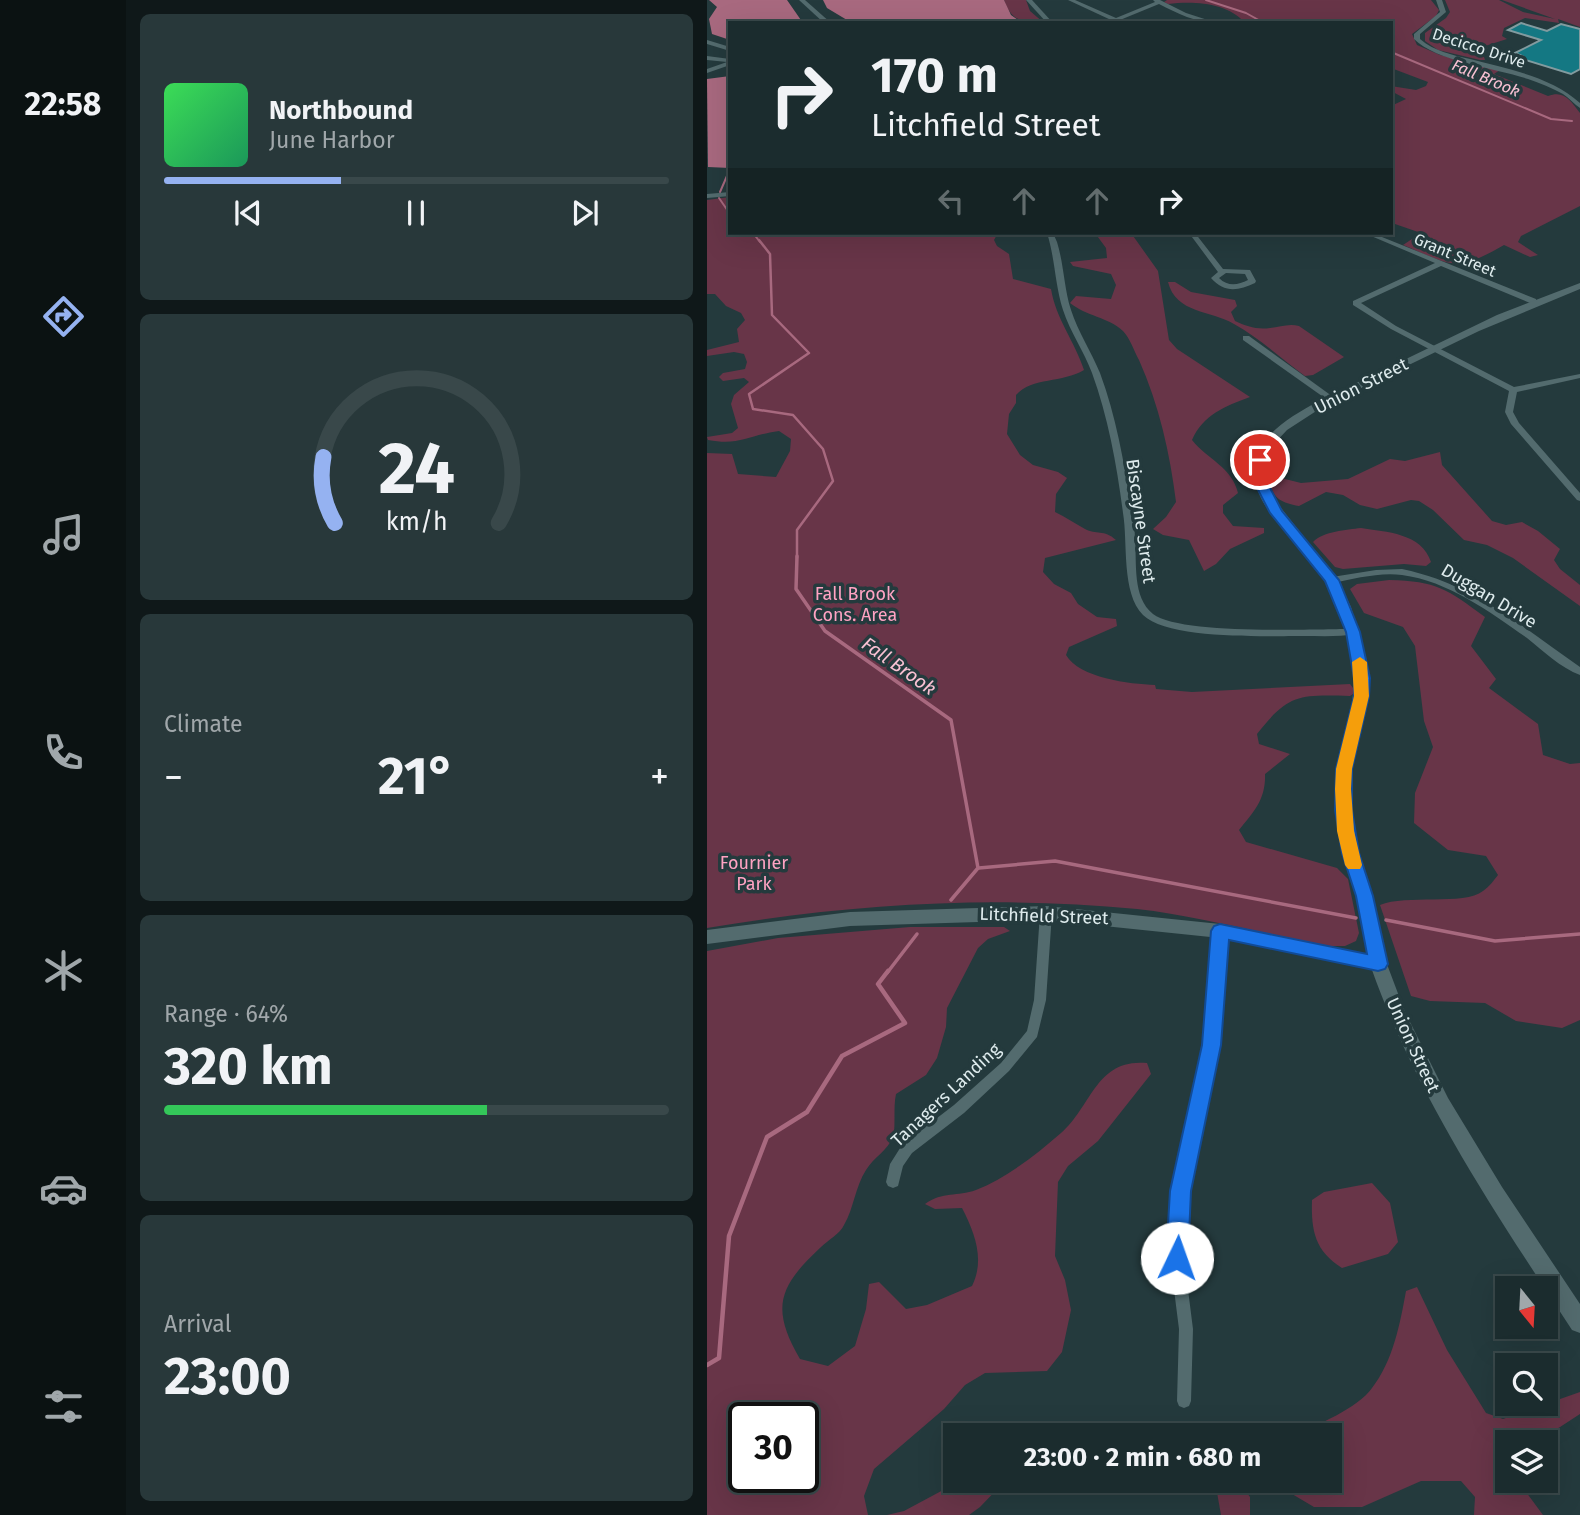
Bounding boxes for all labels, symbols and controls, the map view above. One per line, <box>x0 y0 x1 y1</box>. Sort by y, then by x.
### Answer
street label: Decicco Drive <box>1430 24 1528 72</box>
text: 170 m <box>871 46 998 105</box>
icon: right <box>756 49 847 140</box>
water label: Fall Brook <box>1449 55 1523 101</box>
text: 22:58 <box>25 85 101 123</box>
text: Northbound <box>269 95 413 126</box>
text: Litchfield Street <box>871 106 1101 144</box>
text: June Harbor <box>269 126 395 154</box>
icon: left <box>932 182 970 220</box>
icon: ahead <box>1005 182 1043 220</box>
icon: ahead <box>1078 182 1116 220</box>
icon: right <box>1151 182 1189 220</box>
icon: previous <box>229 194 267 232</box>
icon: pause <box>397 194 435 232</box>
icon: next <box>566 194 604 232</box>
street label: Grant Street <box>1411 229 1499 281</box>
icon: directions <box>39 292 88 341</box>
street label: Union Street <box>1310 353 1412 419</box>
text: 24 <box>378 426 455 513</box>
pin <box>1230 430 1290 490</box>
icon: arrive <box>1241 441 1279 479</box>
street label: Biscayne Street <box>1121 457 1161 585</box>
text: km/h <box>386 507 447 537</box>
icon: music <box>39 510 88 559</box>
street label: Duggan Drive <box>1437 559 1541 633</box>
park label: Fall Brook Cons. Area <box>813 583 897 626</box>
water label: Fall Brook <box>857 632 941 700</box>
text: Climate <box>164 710 243 738</box>
icon: phone <box>39 728 88 777</box>
text: 21° <box>378 745 455 808</box>
text: − <box>164 754 183 800</box>
text: + <box>650 754 669 800</box>
park label: Fournier Park <box>720 852 788 895</box>
street label: Litchfield Street <box>979 903 1109 929</box>
icon: climate <box>39 946 88 995</box>
street label: Union Street <box>1381 994 1445 1096</box>
text: Range · 64% <box>164 1000 288 1028</box>
text: 320 km <box>164 1035 333 1098</box>
street label: Tanagers Landing <box>887 1038 1006 1151</box>
icon: car <box>39 1164 88 1213</box>
position arrow <box>1140 1221 1214 1295</box>
north arrow <box>1495 1276 1557 1339</box>
map controls <box>1495 1276 1558 1493</box>
text: Arrival <box>164 1310 231 1338</box>
text: 23:00 <box>164 1345 291 1408</box>
button: search <box>1495 1353 1558 1416</box>
icon: filters <box>39 1382 88 1431</box>
speed limit sign: 30 <box>728 1402 819 1493</box>
button: layers <box>1495 1430 1558 1493</box>
text: 23:00 · 2 min · 680 m <box>1024 1442 1261 1473</box>

